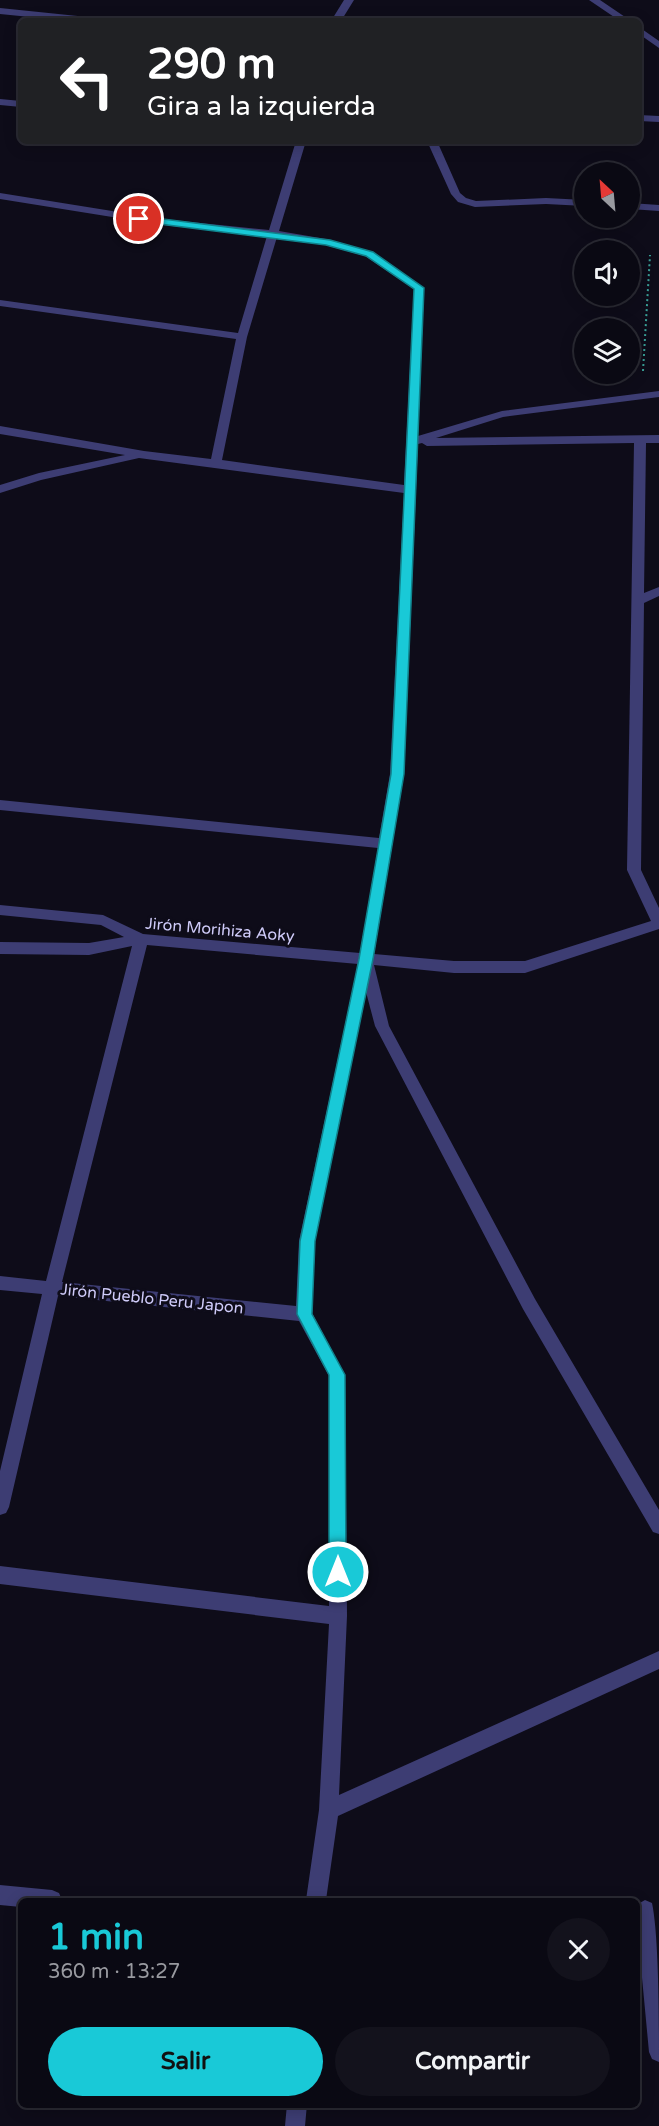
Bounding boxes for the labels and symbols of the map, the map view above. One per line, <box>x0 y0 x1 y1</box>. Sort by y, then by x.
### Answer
north arrow <box>574 162 640 228</box>
pin <box>113 193 164 244</box>
street label: Jirón Morihiza Aoky <box>144 914 296 947</box>
street label: Jirón Pueblo Peru Japon <box>59 1279 244 1319</box>
position arrow <box>306 1540 370 1604</box>

